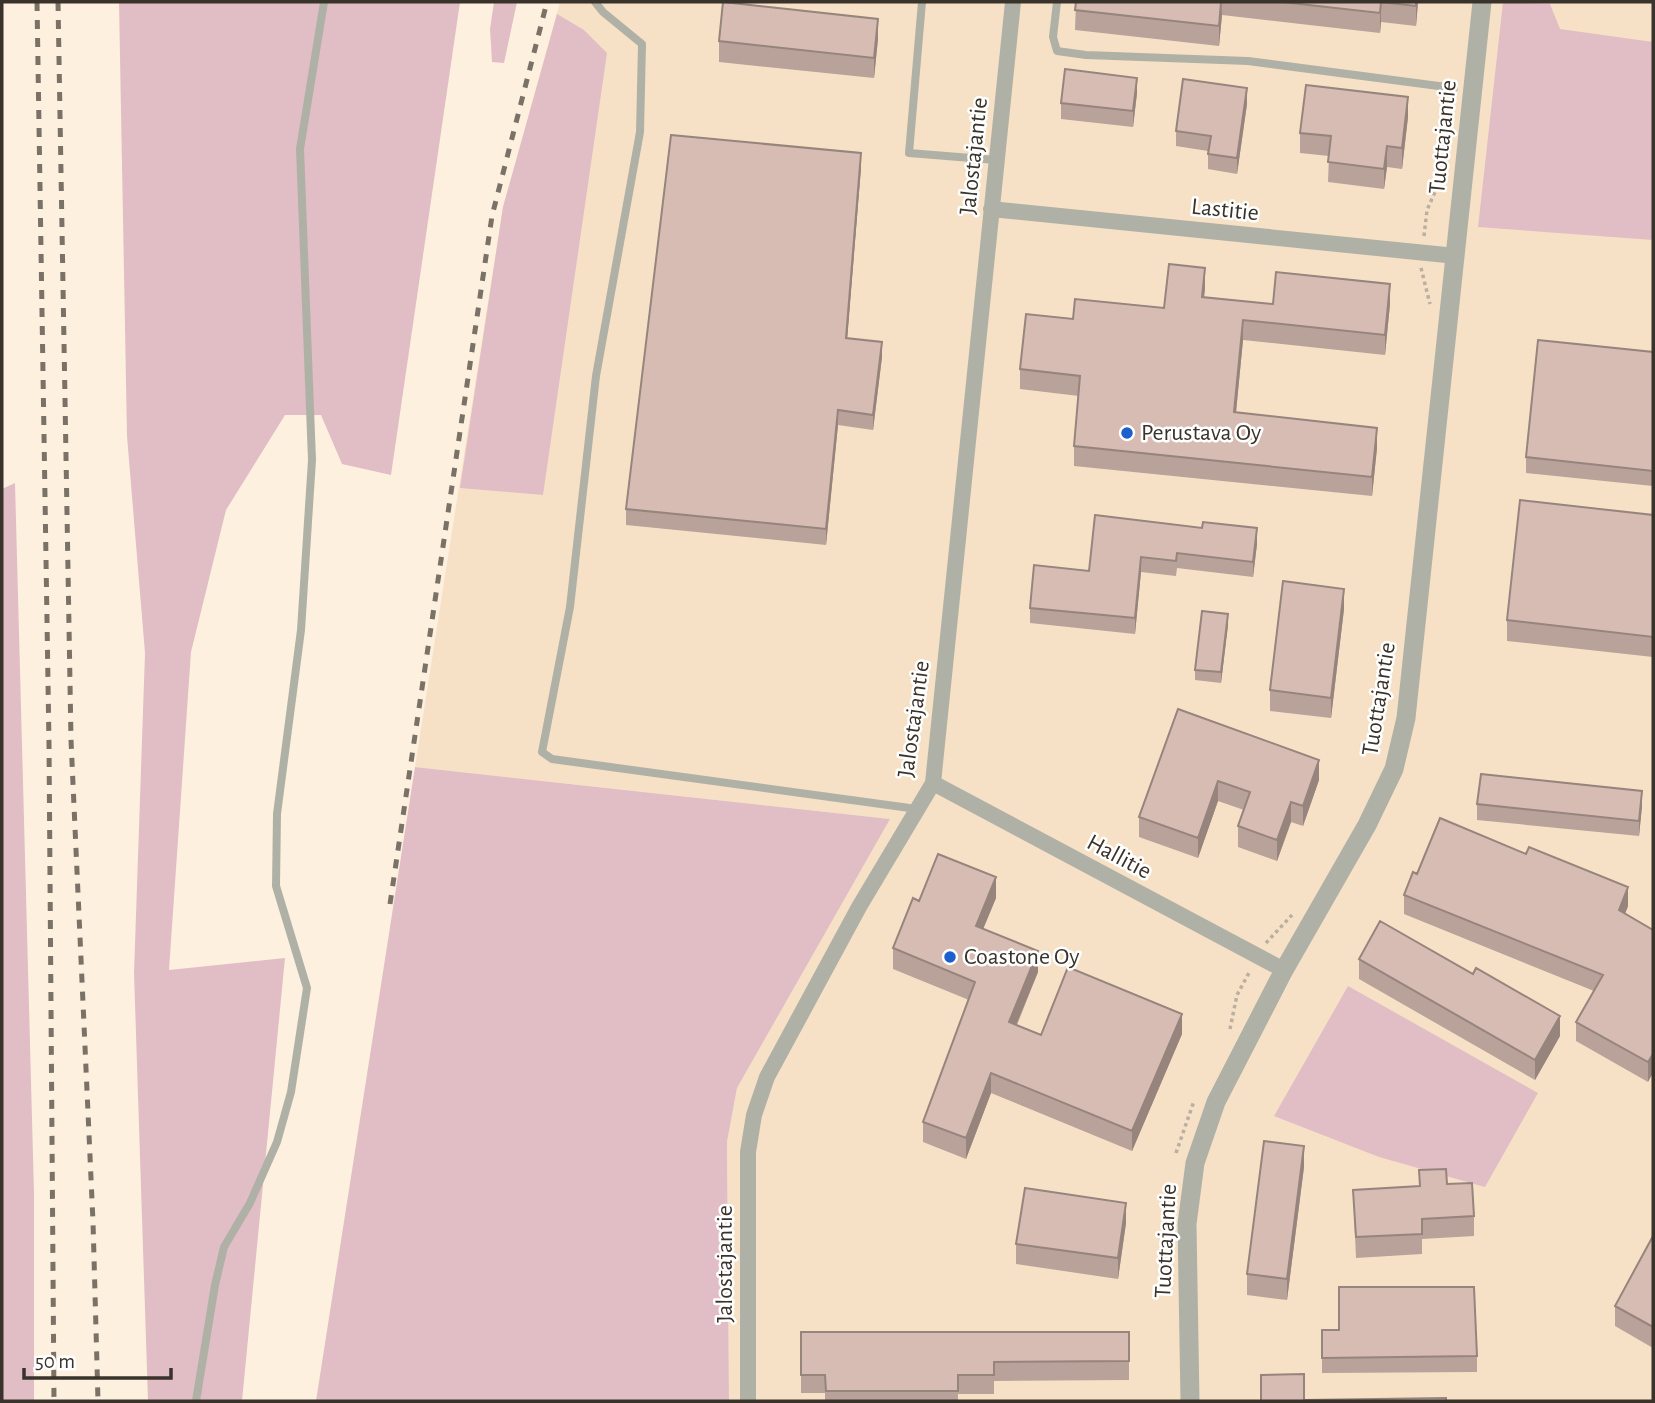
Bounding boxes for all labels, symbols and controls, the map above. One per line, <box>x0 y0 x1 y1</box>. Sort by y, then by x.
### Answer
street label: Tuottajantie <box>1425 79 1461 195</box>
street label: Jalostajantie <box>956 96 992 216</box>
street label: Lastitie <box>1190 195 1260 225</box>
place label: Perustava Oy <box>1141 421 1261 445</box>
marker: Perustava Oy <box>1119 425 1135 441</box>
street label: Tuottajantie <box>1358 641 1400 757</box>
street label: Jalostajantie <box>894 659 934 779</box>
street label: Hallitie <box>1083 830 1155 884</box>
place label: Coastone Oy <box>964 945 1080 969</box>
marker: Coastone Oy <box>942 949 958 965</box>
street label: Tuottajantie <box>1151 1183 1181 1299</box>
street label: Jalostajantie <box>713 1205 737 1323</box>
scale bar <box>24 1336 172 1380</box>
text: 50 m <box>35 1351 75 1372</box>

